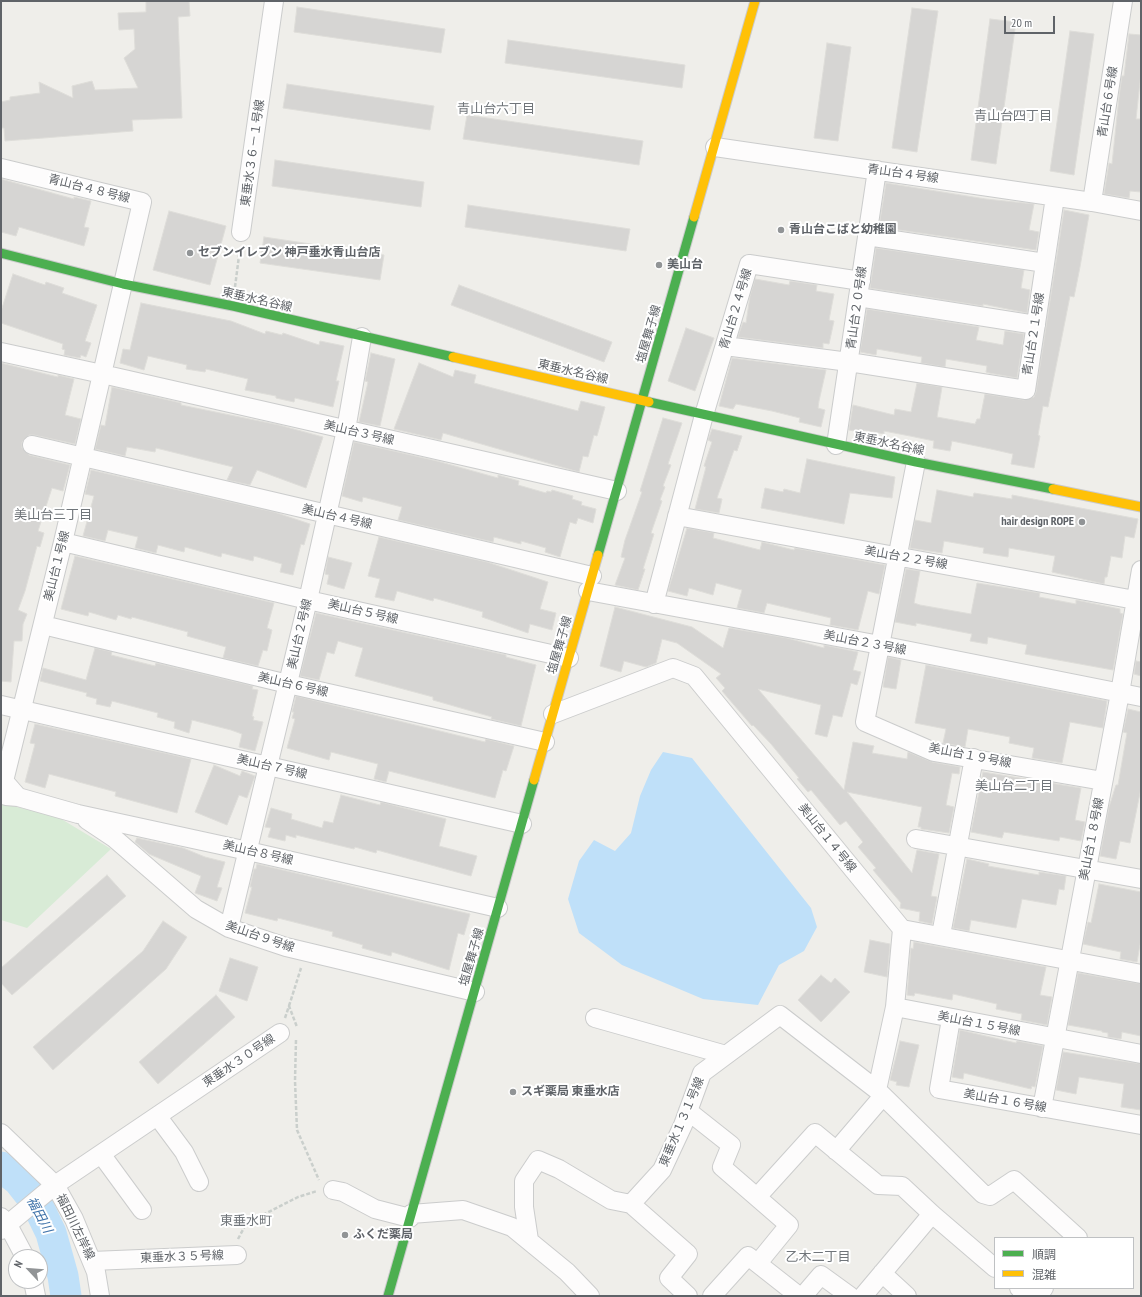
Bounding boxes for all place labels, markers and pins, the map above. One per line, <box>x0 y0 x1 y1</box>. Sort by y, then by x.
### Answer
place label: 青山台こばと幼稚園 <box>789 223 897 237</box>
marker: 青山台こばと幼稚園 <box>776 225 786 235</box>
place label: セブンイレブン 神戸垂水青山台店 <box>198 246 380 260</box>
marker: セブンイレブン 神戸垂水青山台店 <box>185 248 195 258</box>
place label: 美山台 <box>667 258 703 272</box>
marker: 美山台 <box>654 260 664 270</box>
place label: hair design ROPE <box>1001 515 1074 529</box>
marker: hair design ROPE <box>1077 517 1087 527</box>
place label: スギ薬局 東垂水店 <box>521 1085 619 1099</box>
marker: スギ薬局 東垂水店 <box>508 1087 518 1097</box>
place label: ふくだ薬局 <box>353 1228 413 1242</box>
marker: ふくだ薬局 <box>340 1230 350 1240</box>

